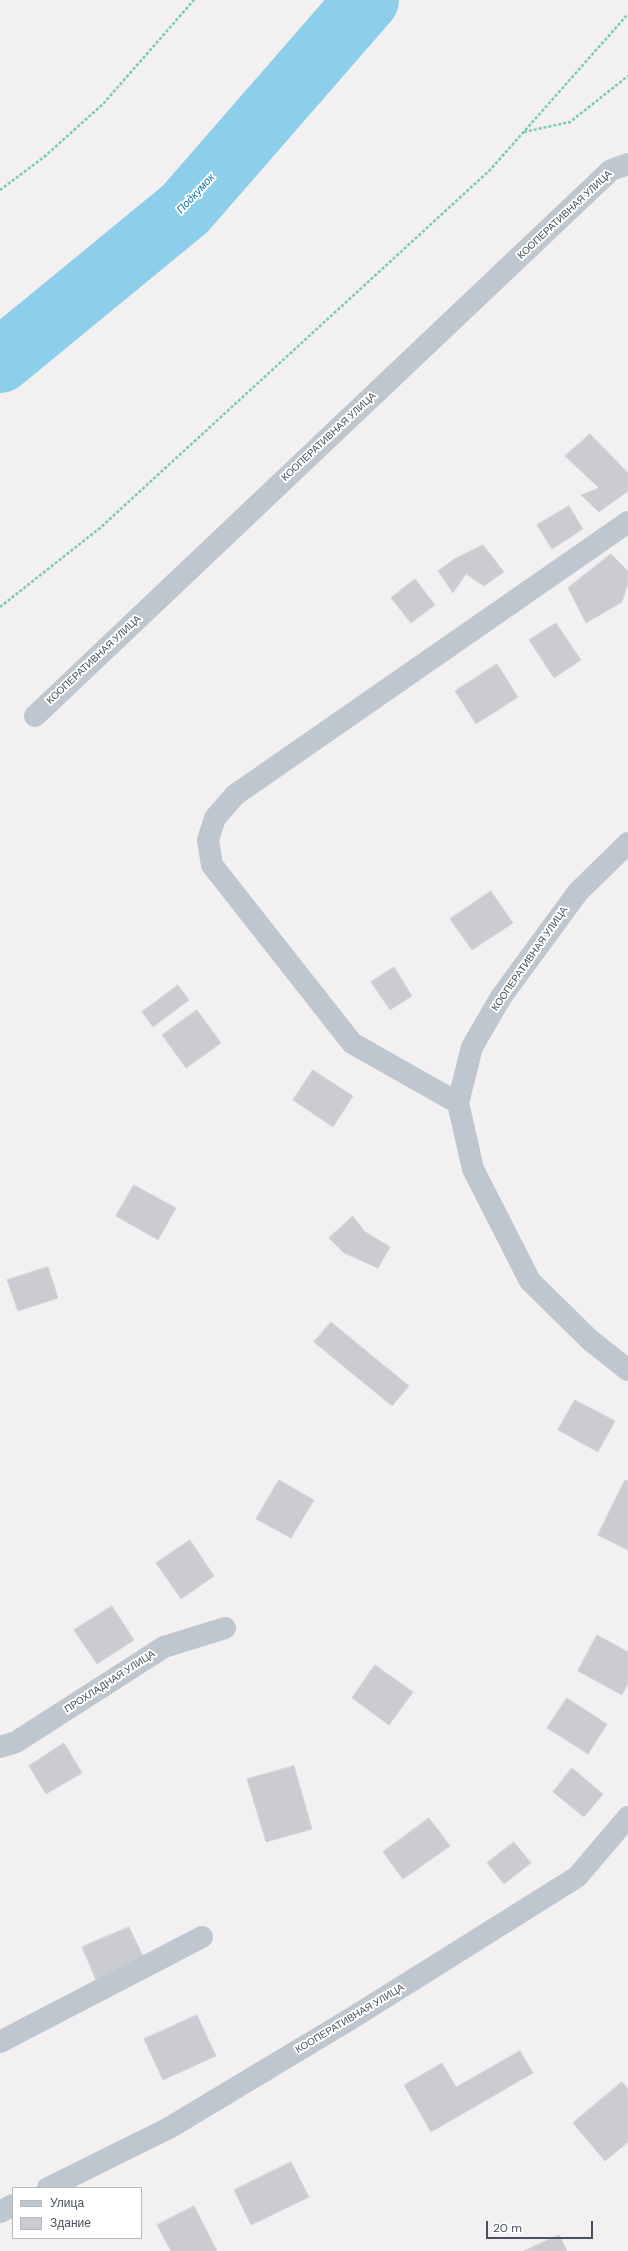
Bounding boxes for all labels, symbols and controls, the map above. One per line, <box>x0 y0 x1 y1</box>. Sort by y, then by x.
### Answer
street label: КООПЕРАТИВНАЯ УЛИЦА <box>515 168 615 262</box>
water label: Подкумок <box>174 171 218 217</box>
street label: КООПЕРАТИВНАЯ УЛИЦА <box>279 390 379 484</box>
street label: КООПЕРАТИВНАЯ УЛИЦА <box>44 613 144 707</box>
street label: КООПЕРАТИВНАЯ УЛИЦА <box>489 905 571 1013</box>
street label: ПРОХЛАДНАЯ УЛИЦА <box>62 1648 158 1716</box>
street label: КООПЕРАТИВНАЯ УЛИЦА <box>294 1982 406 2056</box>
legend <box>12 2187 142 2239</box>
text: Улица <box>50 2195 84 2211</box>
scale bar <box>488 2213 595 2239</box>
text: Здание <box>50 2215 91 2231</box>
text: 20 m <box>493 2220 522 2236</box>

